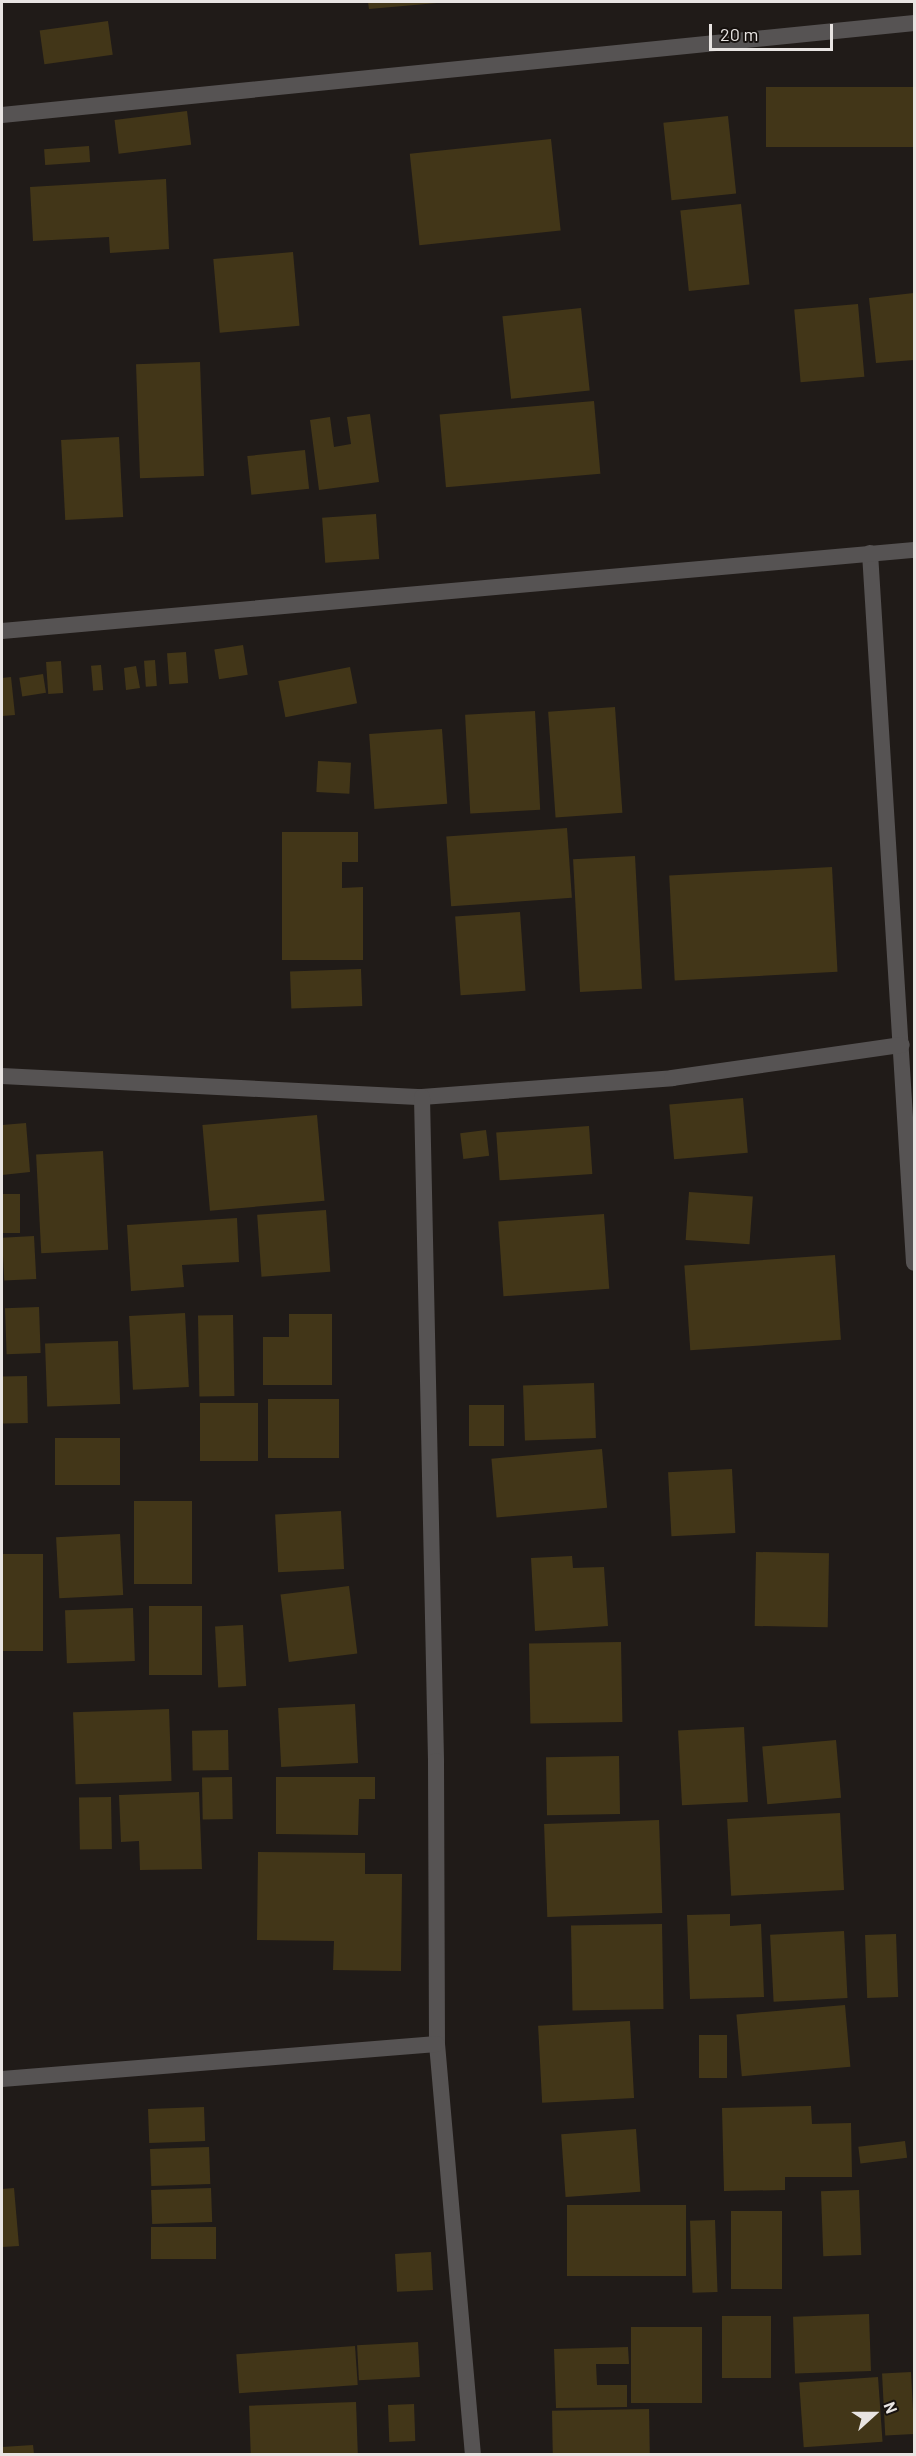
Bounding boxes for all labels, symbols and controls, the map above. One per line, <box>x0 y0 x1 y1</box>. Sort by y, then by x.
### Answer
scale bar <box>712 12 836 50</box>
text: 20 m <box>720 23 758 45</box>
north arrow <box>844 2384 904 2444</box>
text: N <box>880 2399 902 2416</box>

